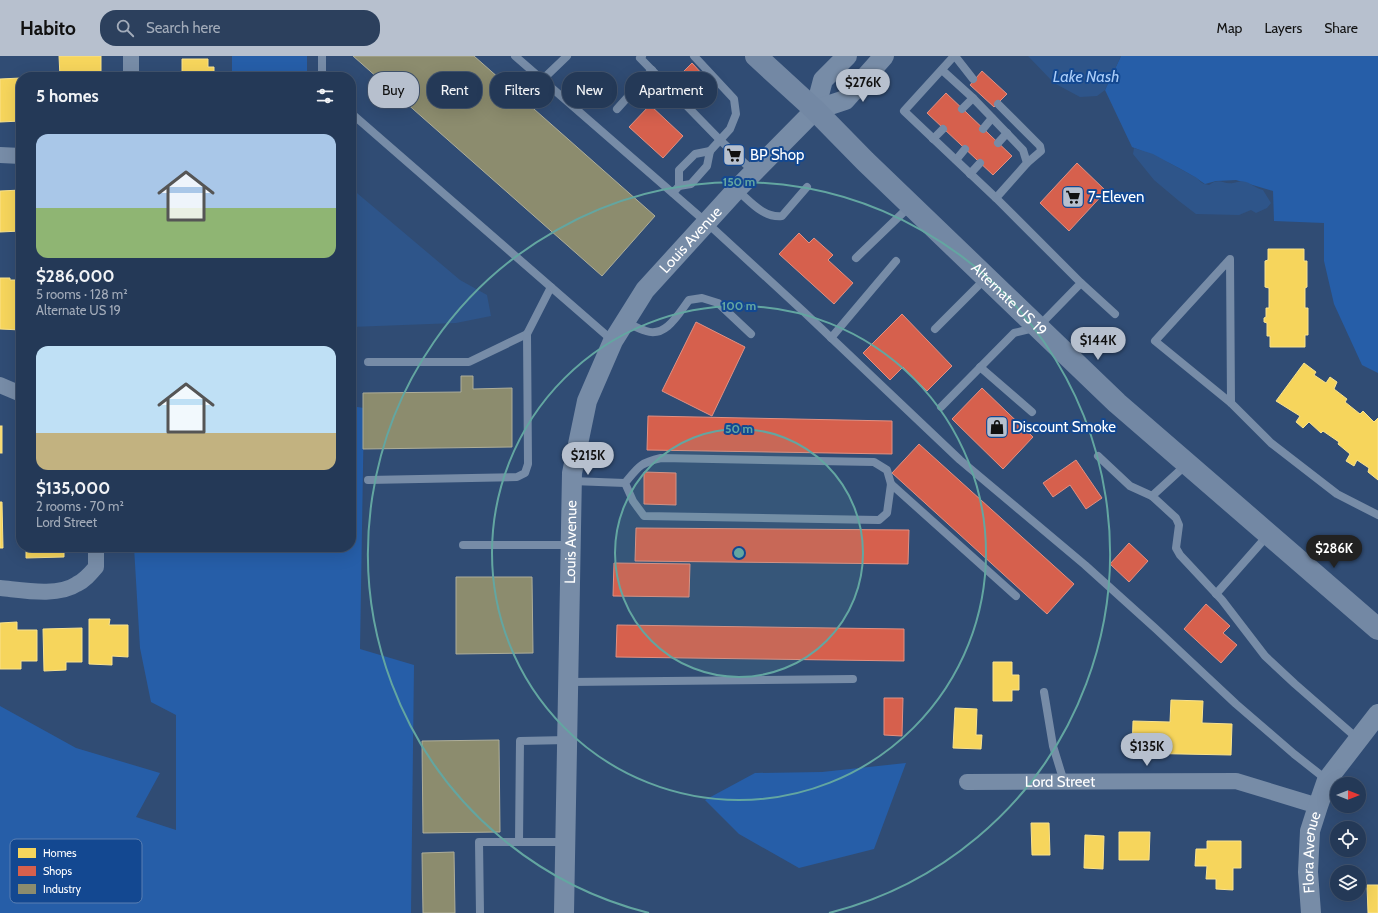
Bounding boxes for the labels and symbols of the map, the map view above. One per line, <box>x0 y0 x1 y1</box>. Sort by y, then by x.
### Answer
water label: Lake Nash <box>1053 67 1119 86</box>
pin: $276K <box>835 69 891 103</box>
supermarket icon: BP Shop <box>721 142 747 168</box>
place label: BP Shop <box>750 146 804 164</box>
text: 150 m <box>723 174 755 189</box>
supermarket icon: 7-Eleven <box>1060 184 1086 210</box>
place label: 7-Eleven <box>1088 188 1144 206</box>
street label: Louis Avenue <box>656 203 726 277</box>
street label: Alternate US 19 <box>967 259 1051 340</box>
text: 100 m <box>722 298 756 313</box>
pin: $144K <box>1070 327 1126 361</box>
shop icon: Discount Smoke <box>984 414 1010 440</box>
place label: Discount Smoke <box>1012 418 1116 436</box>
text: 50 m <box>725 421 753 436</box>
pin: $215K <box>560 442 616 476</box>
street label: Louis Avenue <box>561 500 581 584</box>
pin: $286K <box>1306 535 1362 569</box>
centre of rings <box>732 546 746 560</box>
pin: $135K <box>1119 733 1175 767</box>
street label: Lord Street <box>1025 773 1095 791</box>
north arrow <box>1330 777 1366 813</box>
street label: Flora Avenue <box>1299 809 1325 894</box>
legend <box>10 839 142 903</box>
text: Homes <box>43 846 77 860</box>
text: Shops <box>43 864 72 878</box>
text: Industry <box>43 882 81 896</box>

